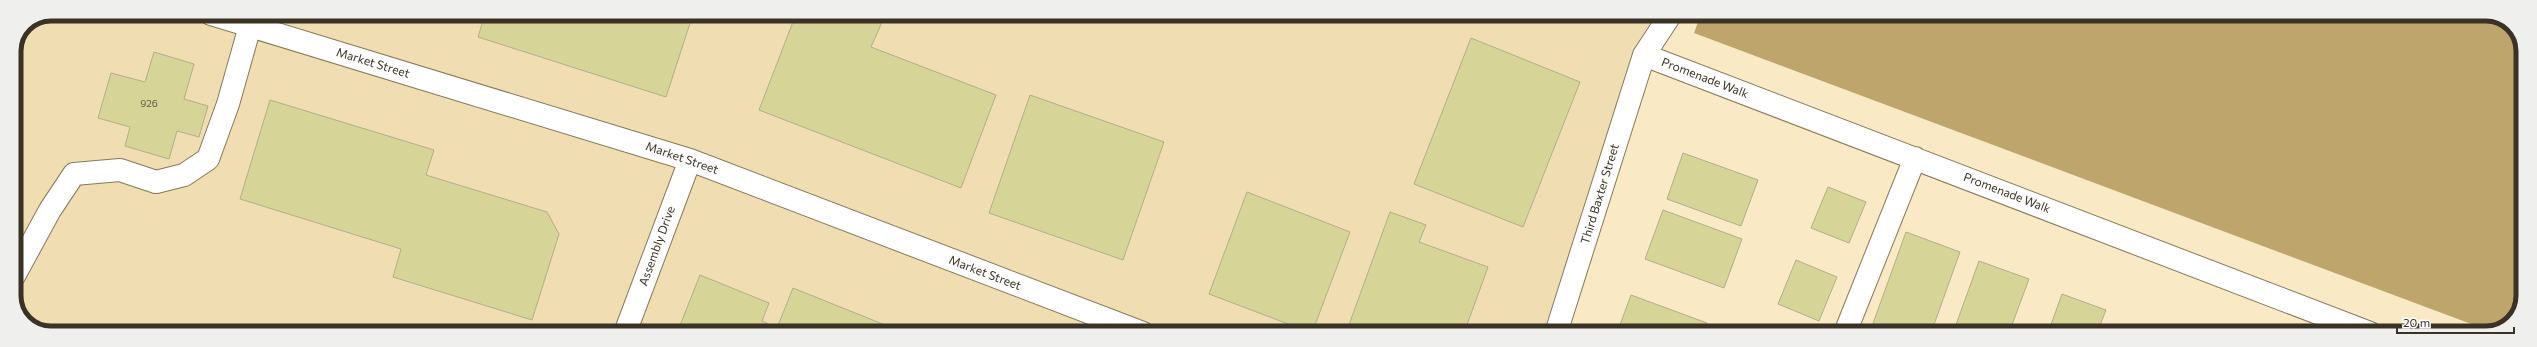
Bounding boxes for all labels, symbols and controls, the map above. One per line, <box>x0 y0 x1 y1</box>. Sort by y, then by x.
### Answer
street label: Market Street <box>335 44 412 80</box>
street label: Promenade Walk <box>1660 54 1751 100</box>
house number: 926 <box>140 97 158 109</box>
street label: Market Street <box>644 138 721 176</box>
street label: Third Baxter Street <box>1577 142 1621 246</box>
street label: Promenade Walk <box>1962 169 2053 215</box>
street label: Assembly Drive <box>635 204 677 287</box>
street label: Market Street <box>947 252 1023 292</box>
scale bar <box>2397 309 2514 335</box>
text: 20 m <box>2403 315 2430 329</box>

